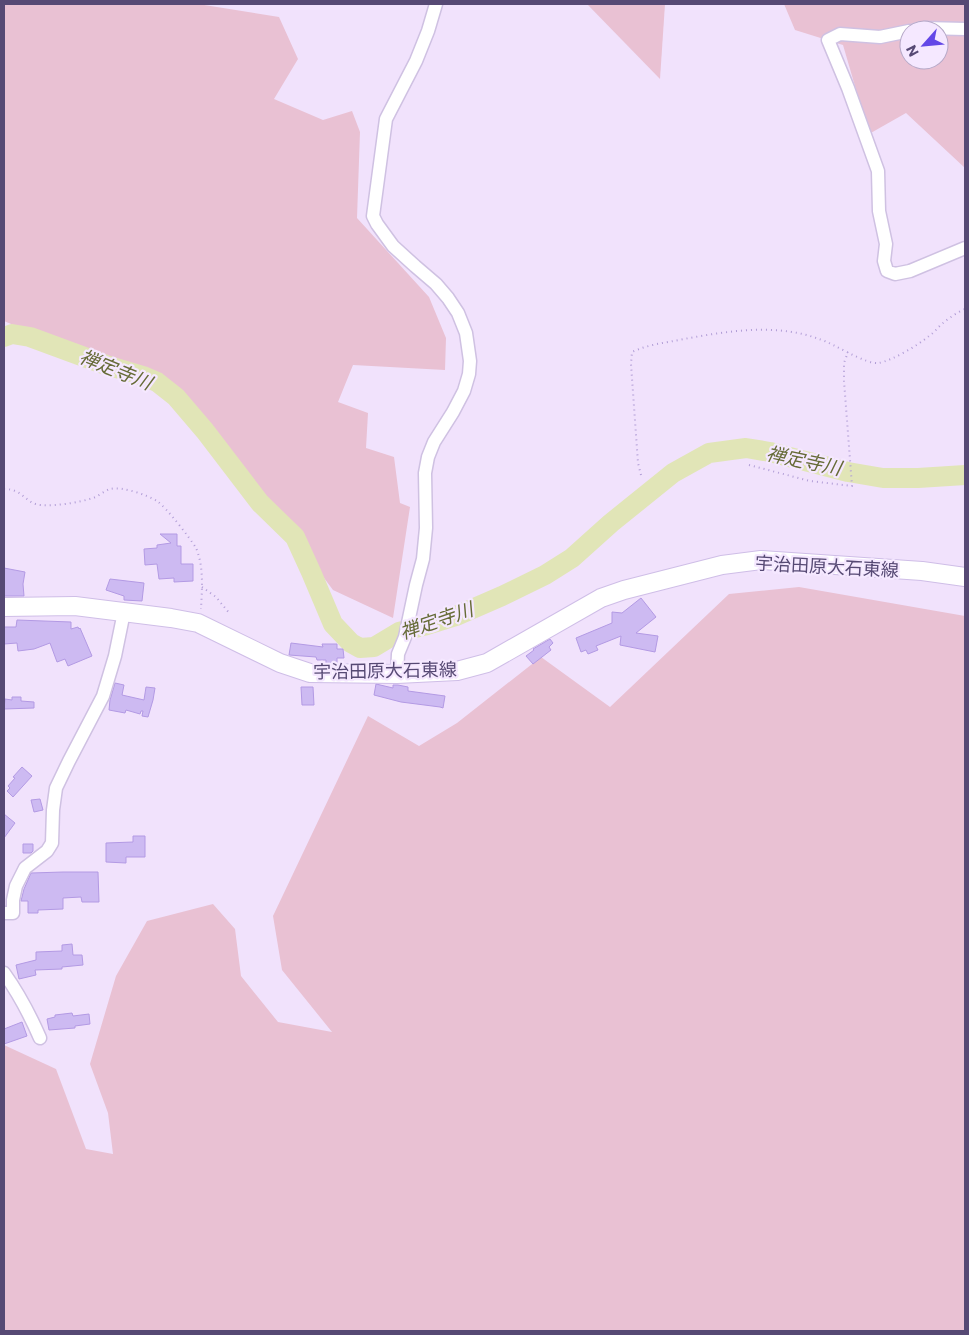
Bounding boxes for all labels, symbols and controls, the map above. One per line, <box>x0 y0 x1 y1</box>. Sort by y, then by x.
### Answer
north arrow <box>899 20 949 70</box>
text: N <box>902 43 922 60</box>
water label: 禅定寺川 <box>76 344 157 395</box>
water label: 禅定寺川 <box>764 441 846 480</box>
street label: 宇治田原大石東線 <box>755 551 899 581</box>
water label: 禅定寺川 <box>396 596 478 643</box>
street label: 宇治田原大石東線 <box>313 658 457 682</box>

